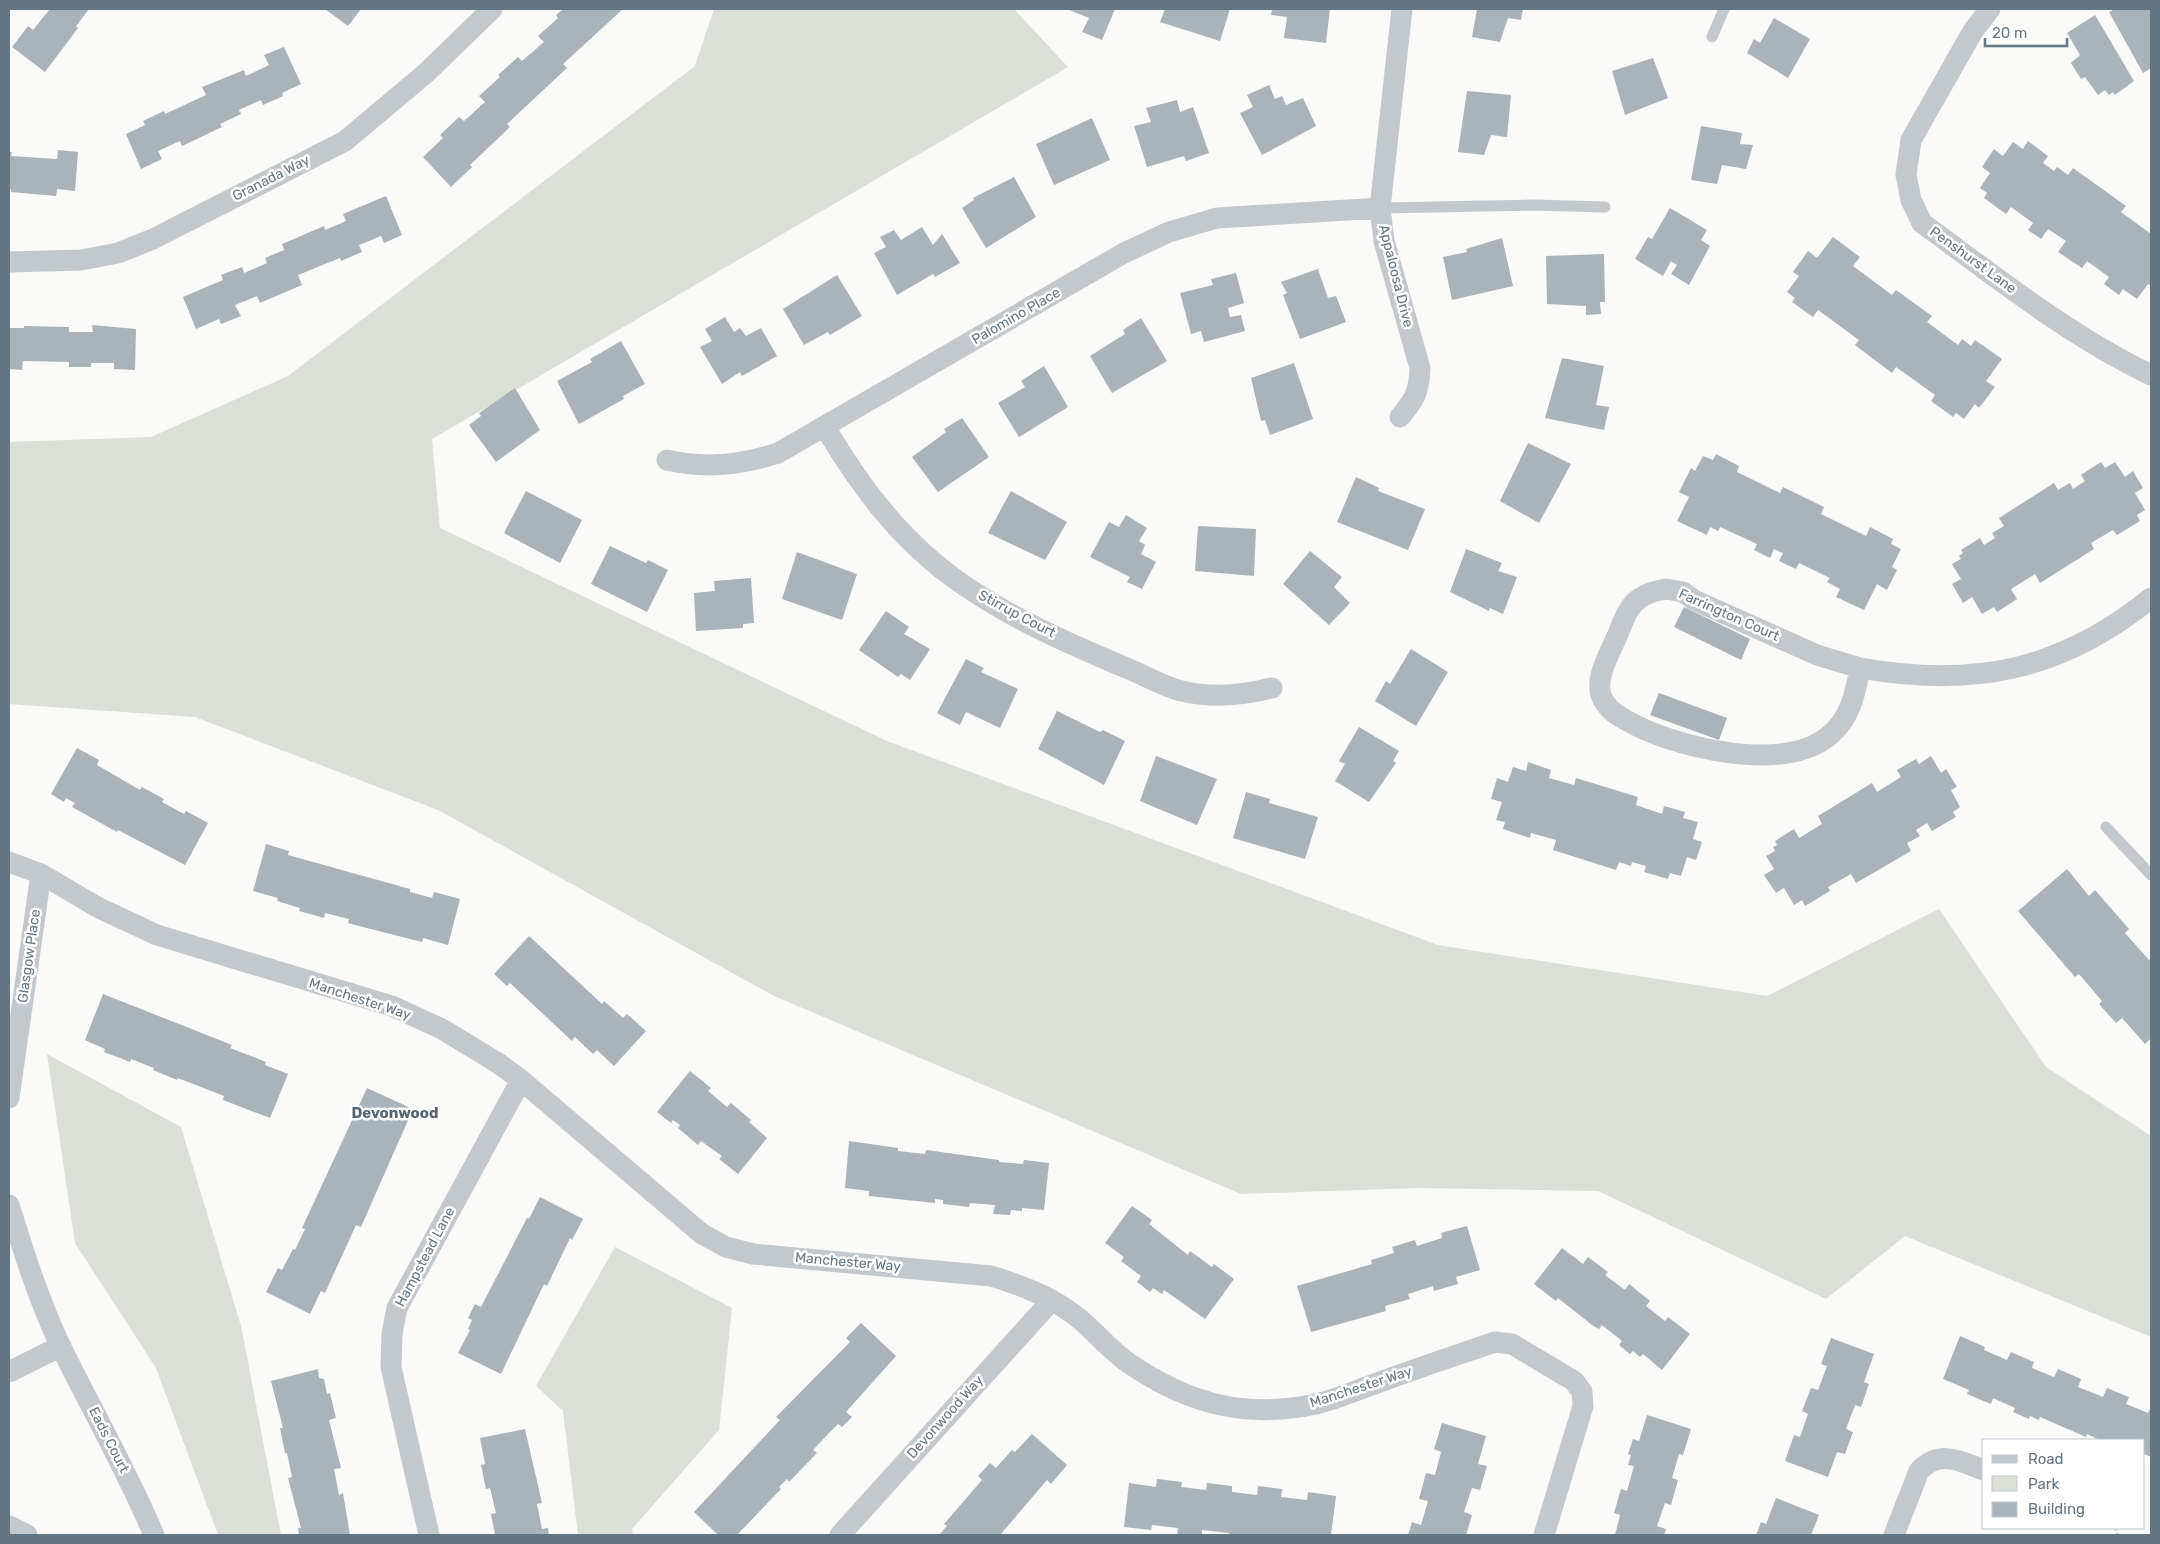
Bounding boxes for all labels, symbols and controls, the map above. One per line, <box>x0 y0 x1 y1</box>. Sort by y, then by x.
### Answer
scale bar <box>1985 15 2068 47</box>
text: 20 m <box>1992 24 2027 42</box>
street label: Granada Way <box>230 151 313 205</box>
street label: Appaloosa Drive <box>1375 223 1417 329</box>
street label: Penshurst Lane <box>1926 223 2020 297</box>
street label: Palomino Place <box>969 284 1063 348</box>
street label: Farrington Court <box>1676 585 1782 645</box>
street label: Stirrup Court <box>975 587 1059 642</box>
street label: Glasgow Place <box>14 908 44 1004</box>
street label: Manchester Way <box>307 974 413 1024</box>
district label: Devonwood <box>352 1104 438 1122</box>
street label: Hampstead Lane <box>392 1204 458 1310</box>
street label: Manchester Way <box>794 1249 902 1275</box>
street label: Manchester Way <box>1308 1362 1414 1412</box>
street label: Devonwood Way <box>903 1372 987 1462</box>
street label: Eads Court <box>85 1404 133 1476</box>
legend <box>1982 1439 2145 1529</box>
text: Road <box>2028 1450 2064 1468</box>
text: Park <box>2028 1475 2059 1493</box>
text: Building <box>2028 1500 2085 1518</box>

